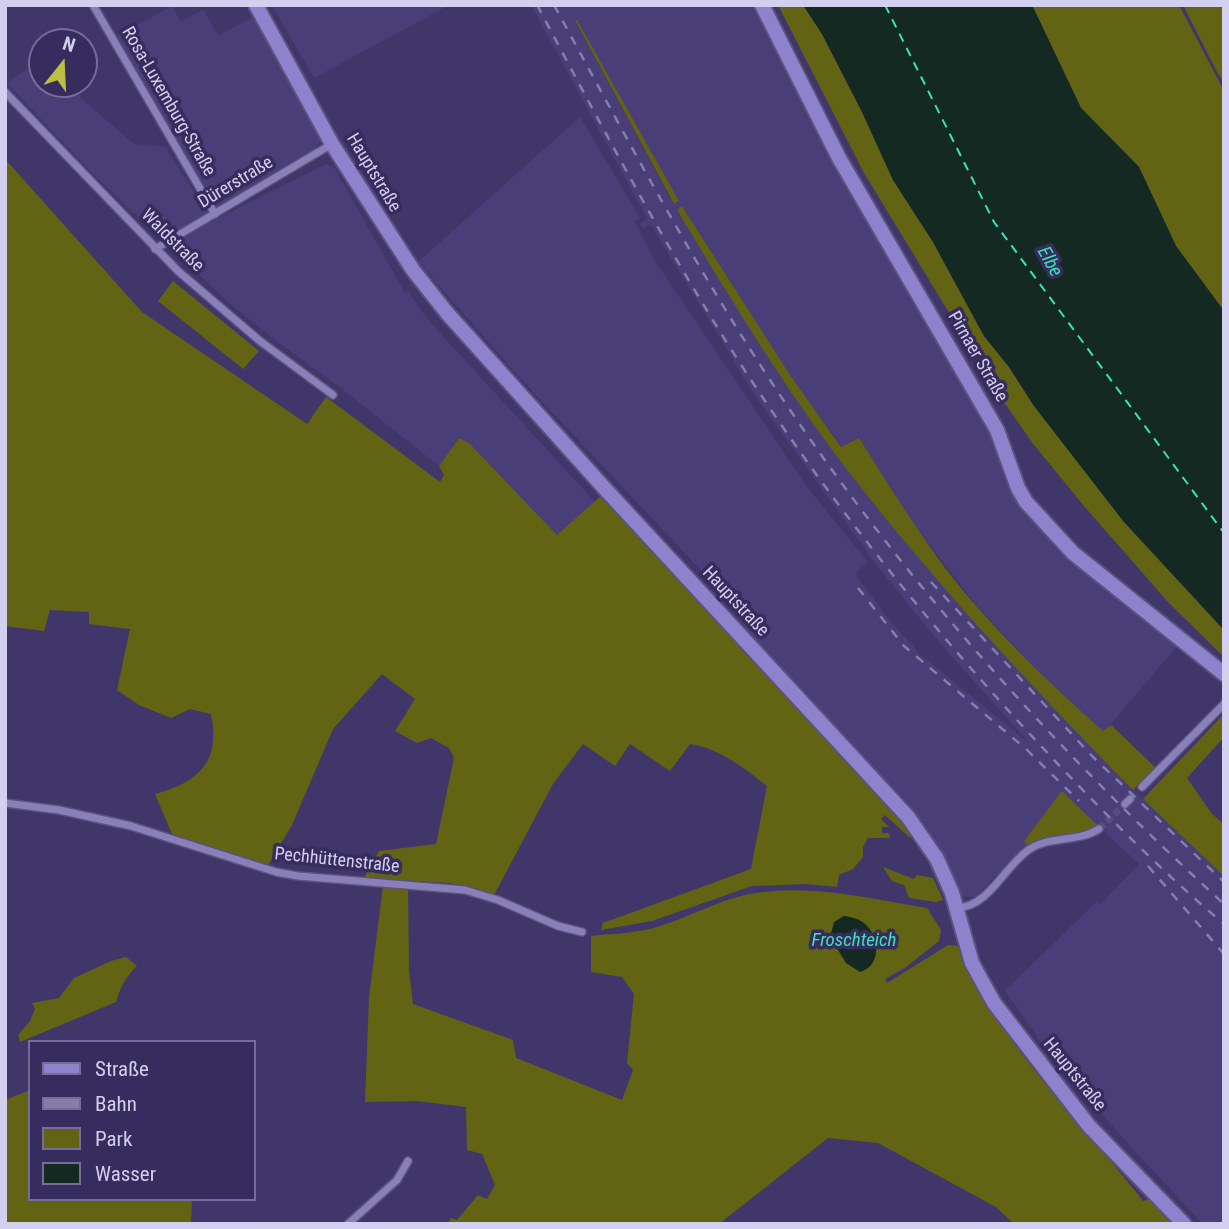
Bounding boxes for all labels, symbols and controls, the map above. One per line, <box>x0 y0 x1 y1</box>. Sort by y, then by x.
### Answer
street label: Rosa-Luxemburg-Straße <box>116 23 220 181</box>
north arrow <box>28 28 98 98</box>
text: N <box>60 32 78 57</box>
street label: Hauptstraße <box>341 130 405 216</box>
street label: Dürerstraße <box>195 152 277 214</box>
street label: Waldstraße <box>136 205 208 277</box>
water label: Elbe <box>1031 243 1067 281</box>
street label: Pirnaer Straße <box>942 308 1012 406</box>
street label: Hauptstraße <box>697 563 773 641</box>
street label: Pechhüttenstraße <box>273 844 401 878</box>
water label: Froschteich <box>812 930 896 952</box>
street label: Hauptstraße <box>1038 1034 1110 1116</box>
legend <box>28 1040 256 1201</box>
text: Straße <box>95 1057 149 1081</box>
text: Bahn <box>95 1092 137 1116</box>
text: Park <box>95 1127 132 1151</box>
text: Wasser <box>95 1162 156 1186</box>

